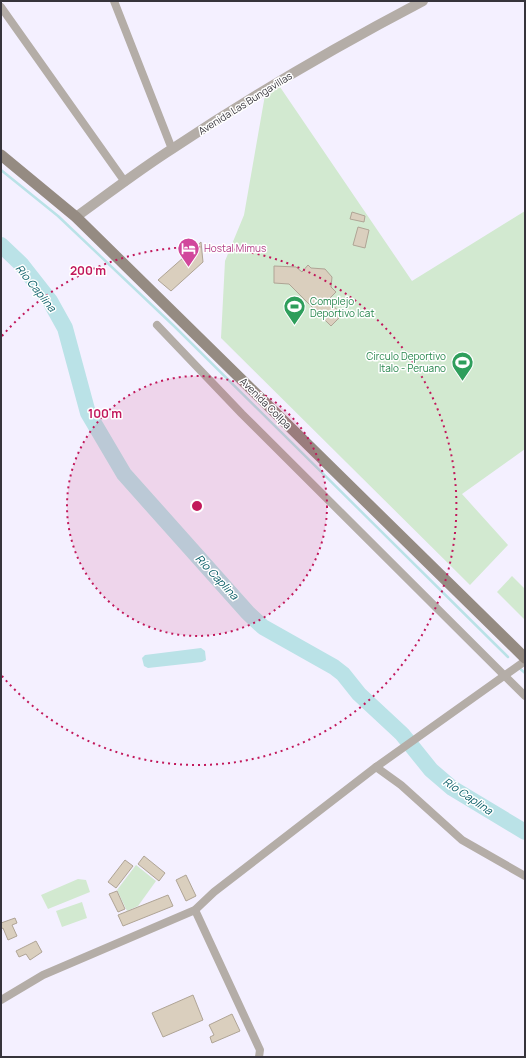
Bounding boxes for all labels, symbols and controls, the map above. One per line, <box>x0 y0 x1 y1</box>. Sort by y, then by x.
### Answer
street label: Avenida Las Bungavillas <box>195 68 295 138</box>
hotel icon: Hostal Mimus <box>176 235 202 268</box>
place label: Hostal Mimus <box>204 241 266 255</box>
water label: Río Caplina <box>13 261 61 315</box>
text: 200 m <box>70 262 106 279</box>
sports icon: Complejo Deportivo Icat <box>281 294 307 327</box>
place label: Complejo Deportivo Icat <box>310 294 374 320</box>
place label: Circulo Deportivo Italo - Peruano <box>366 349 446 375</box>
sports icon: Circulo Deportivo Italo - Peruano <box>449 349 475 382</box>
street label: Avenida Collpa <box>237 374 295 432</box>
text: 100 m <box>88 405 122 422</box>
centre of rings <box>190 499 204 513</box>
water label: Río Caplina <box>193 551 243 603</box>
water label: Río Caplina <box>441 774 497 818</box>

